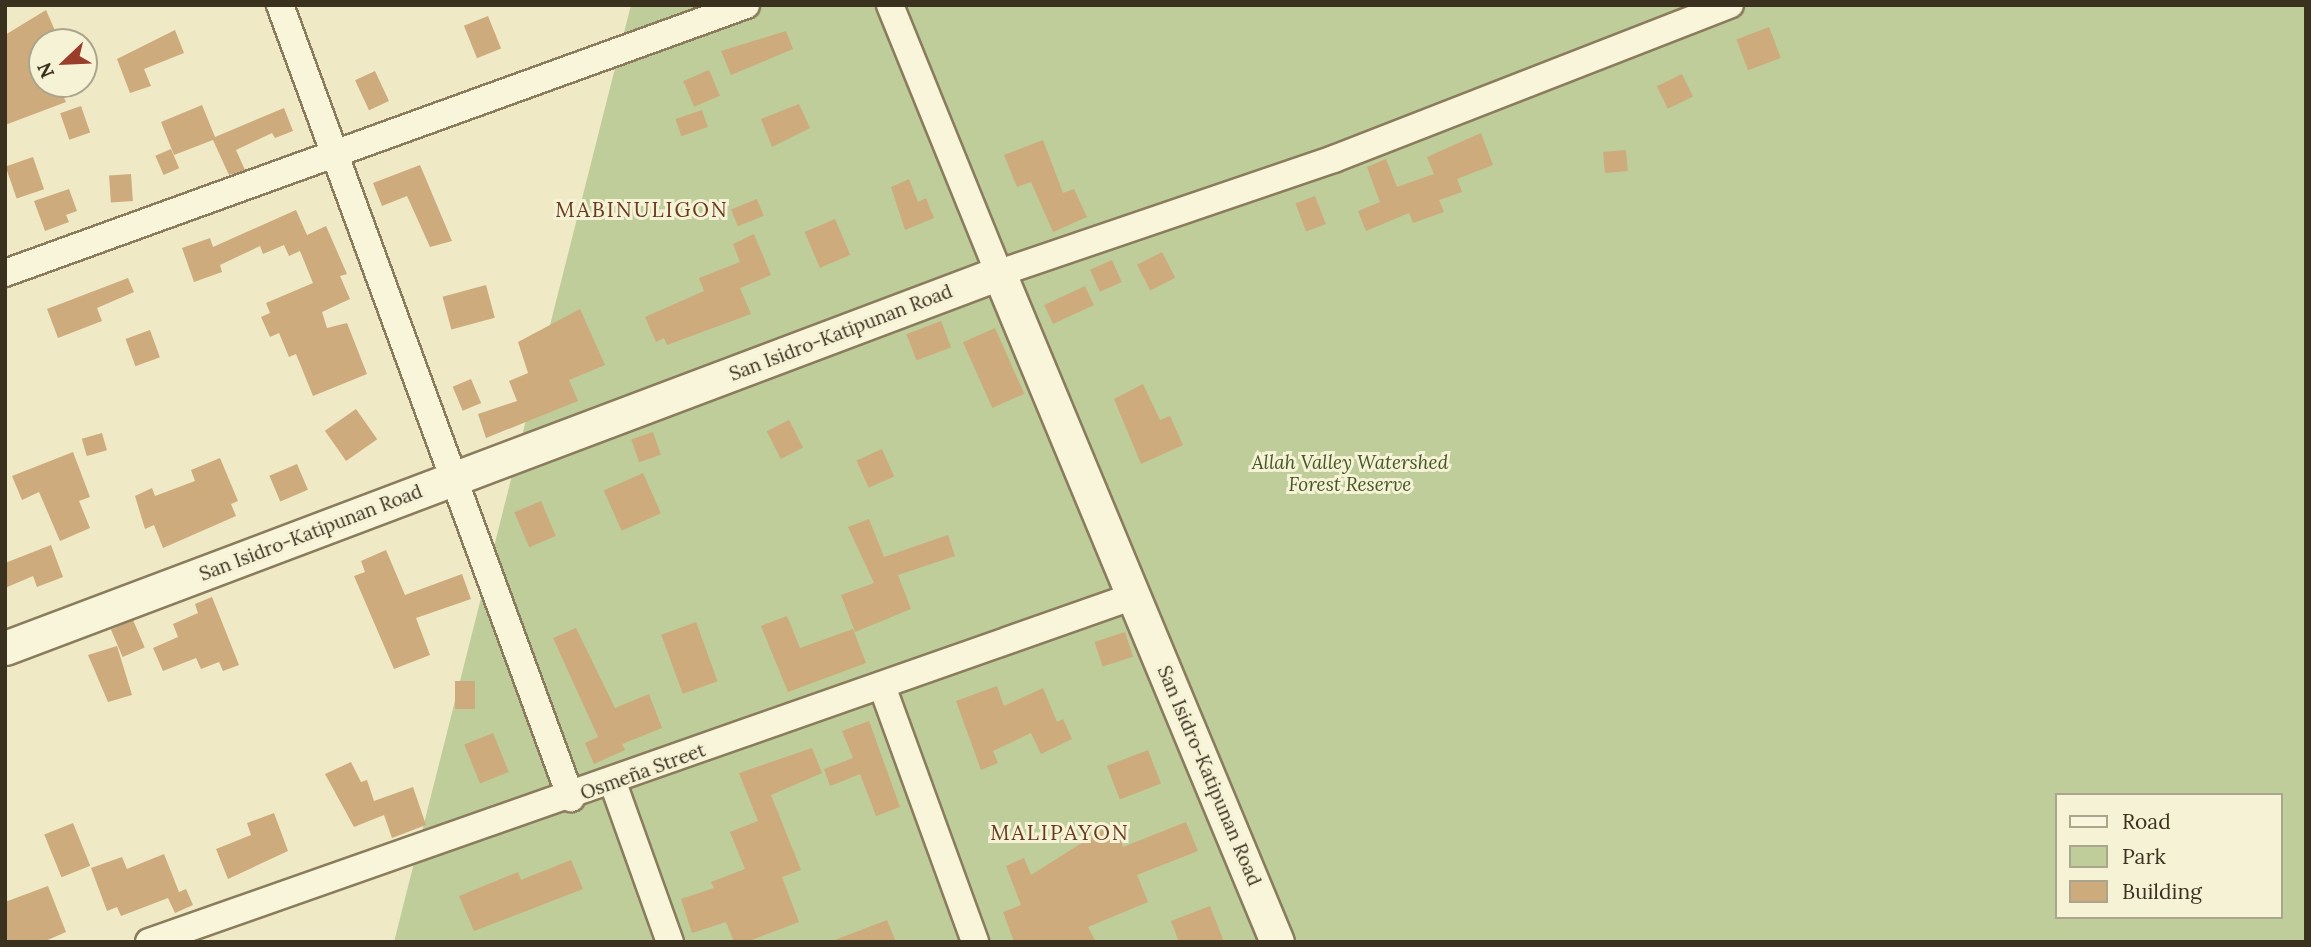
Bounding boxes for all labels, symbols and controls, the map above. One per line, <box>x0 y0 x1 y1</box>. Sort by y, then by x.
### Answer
north arrow <box>28 28 98 98</box>
text: N <box>32 59 59 82</box>
district label: MABINULIGON <box>557 197 727 223</box>
street label: San Isidro-Katipunan Road <box>726 280 956 386</box>
park label: Allah Valley Watershed Forest Reserve <box>1252 452 1448 496</box>
street label: San Isidro-Katipunan Road <box>196 480 426 586</box>
street label: San Isidro-Katipunan Road <box>1152 662 1266 890</box>
street label: Osmeña Street <box>577 739 709 805</box>
legend <box>2056 793 2283 919</box>
text: Road <box>2122 808 2171 835</box>
district label: MALIPAYON <box>991 820 1129 846</box>
text: Park <box>2122 843 2166 870</box>
text: Building <box>2122 878 2202 905</box>

